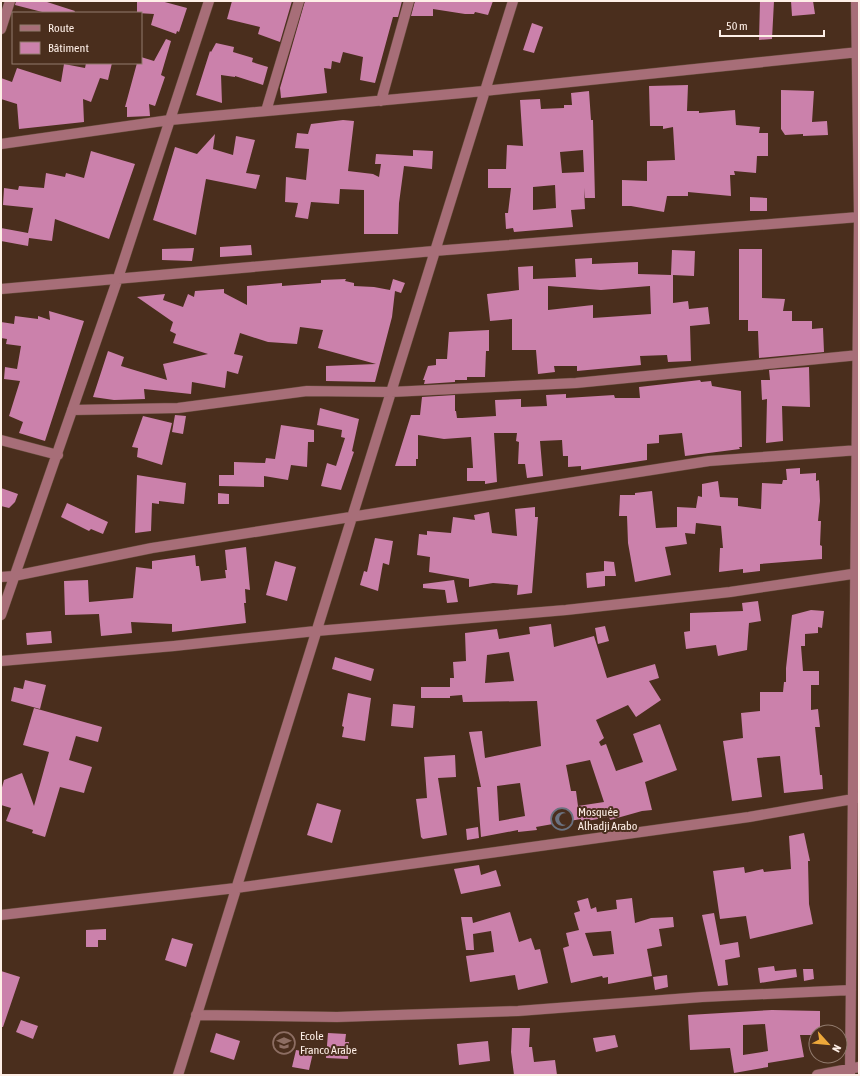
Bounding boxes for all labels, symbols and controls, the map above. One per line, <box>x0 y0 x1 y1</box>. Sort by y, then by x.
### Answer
legend <box>12 12 142 64</box>
scale bar <box>720 12 824 38</box>
text: 50 m <box>726 19 748 33</box>
text: Route <box>48 21 74 35</box>
text: Bâtiment <box>48 41 89 55</box>
place label: Mosquée Alhadji Arabo <box>578 805 638 833</box>
mosque icon: Mosquée Alhadji Arabo <box>549 806 575 832</box>
north arrow <box>808 1024 848 1064</box>
place label: Ecole Franco Arabe <box>300 1029 357 1057</box>
school or university icon: Ecole Franco Arabe <box>271 1030 297 1056</box>
text: N <box>830 1043 844 1054</box>

